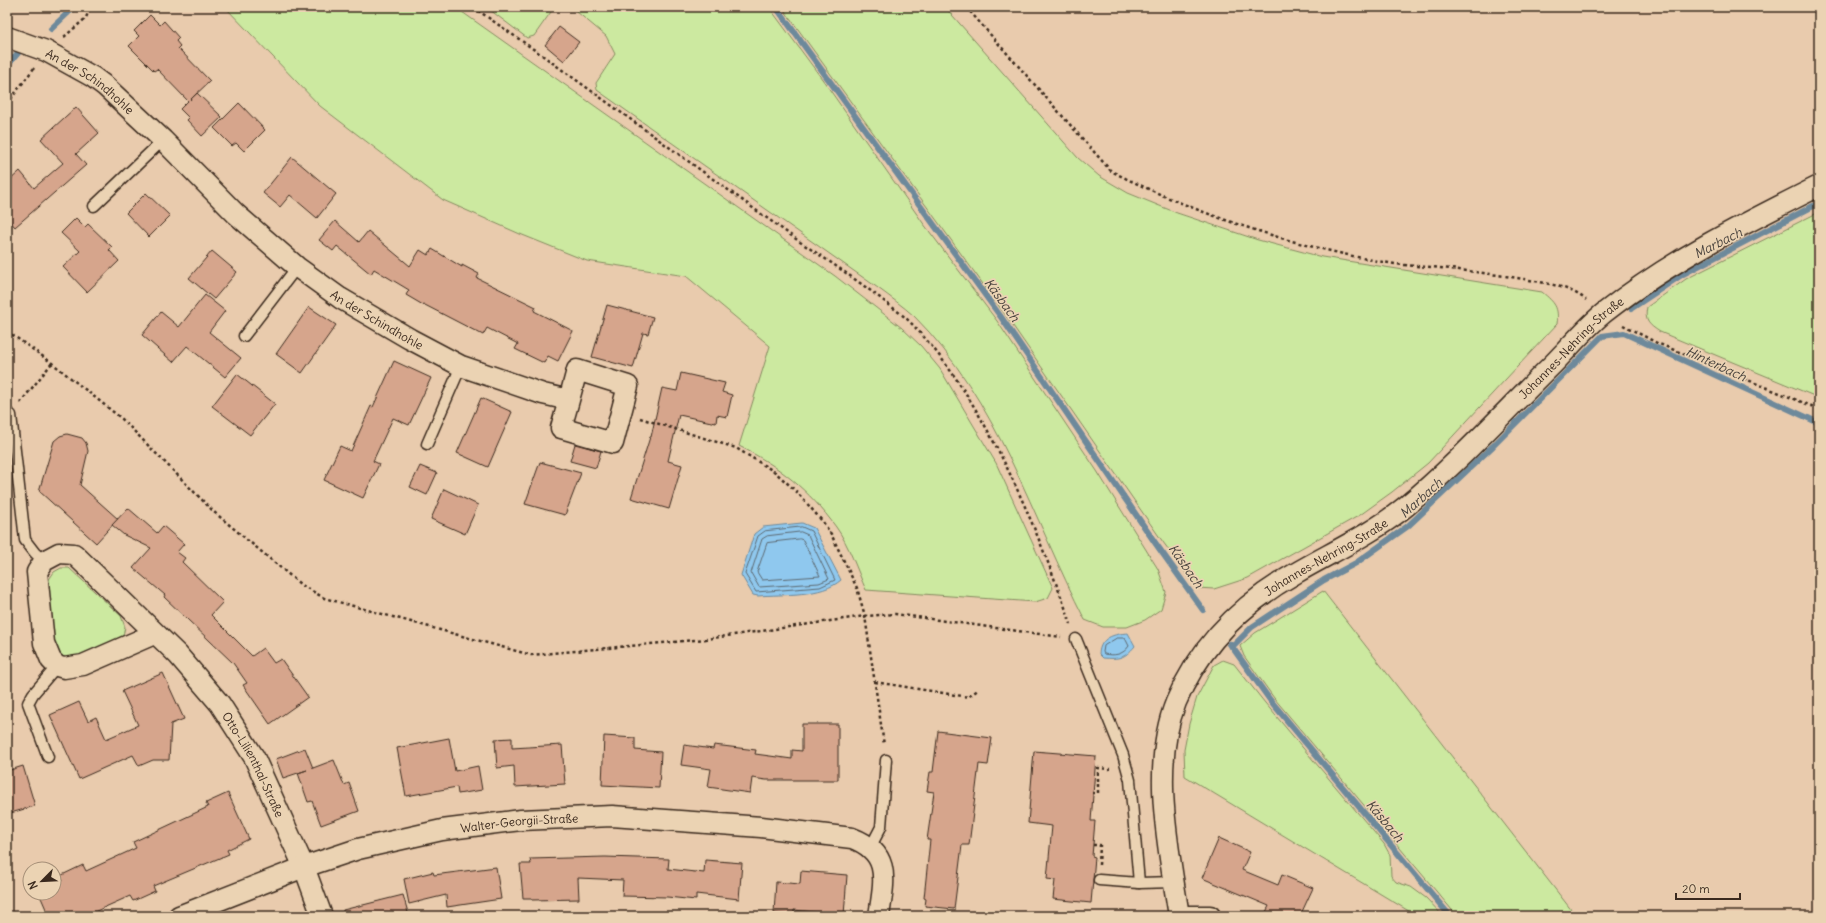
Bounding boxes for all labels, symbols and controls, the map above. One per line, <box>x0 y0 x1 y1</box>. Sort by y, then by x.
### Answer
street label: An der Schindhohle <box>43 45 137 117</box>
water label: Marbach <box>1691 223 1745 262</box>
water label: Käsbach <box>980 275 1024 326</box>
street label: An der Schindhohle <box>328 286 426 352</box>
street label: Johannes-Nehring-Straße <box>1515 293 1626 402</box>
water label: Hinterbach <box>1683 343 1749 386</box>
water label: Marbach <box>1396 474 1446 522</box>
street label: Johannes-Nehring-Straße <box>1261 515 1390 599</box>
water label: Käsbach <box>1165 541 1208 592</box>
street label: Otto-Lilienthal-Straße <box>219 709 288 819</box>
water label: Käsbach <box>1362 796 1408 846</box>
street label: Walter-Georgii-Straße <box>459 810 579 835</box>
north arrow <box>22 861 62 901</box>
scale bar <box>1676 875 1740 901</box>
text: N <box>25 879 41 891</box>
text: 20 m <box>1682 881 1710 896</box>

